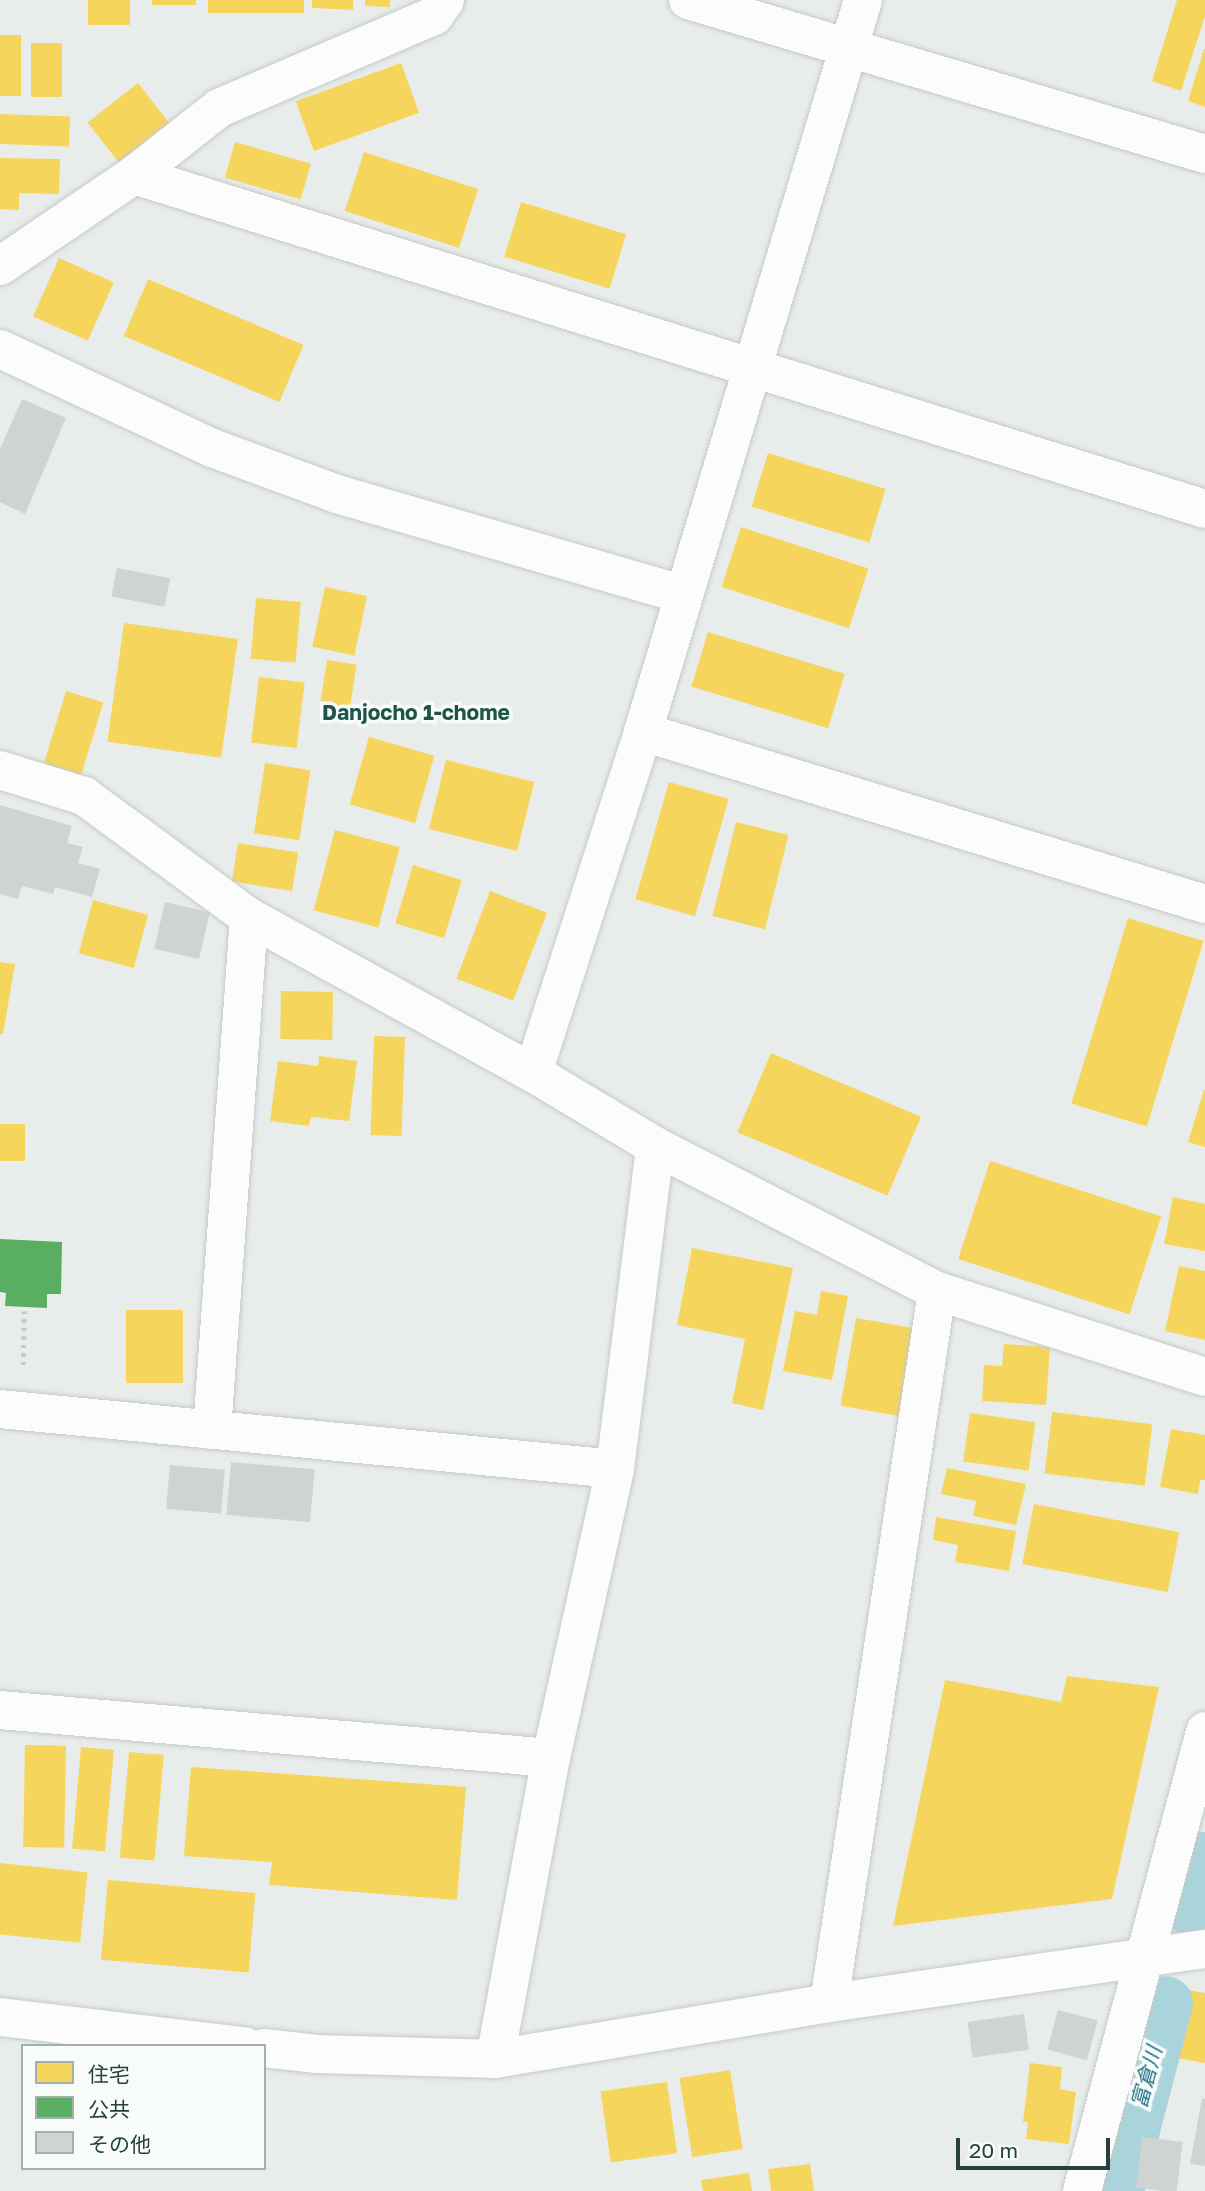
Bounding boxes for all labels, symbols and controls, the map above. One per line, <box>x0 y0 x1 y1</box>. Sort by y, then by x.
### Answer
district label: Danjocho 1-chome <box>322 699 510 725</box>
water label: 富倉川 <box>1126 2043 1166 2111</box>
legend <box>21 2044 266 2170</box>
text: 住宅 <box>88 2061 130 2087</box>
text: 公共 <box>88 2096 130 2122</box>
scale bar <box>960 2124 1114 2168</box>
text: その他 <box>88 2131 151 2157</box>
text: 20 m <box>969 2137 1018 2163</box>

